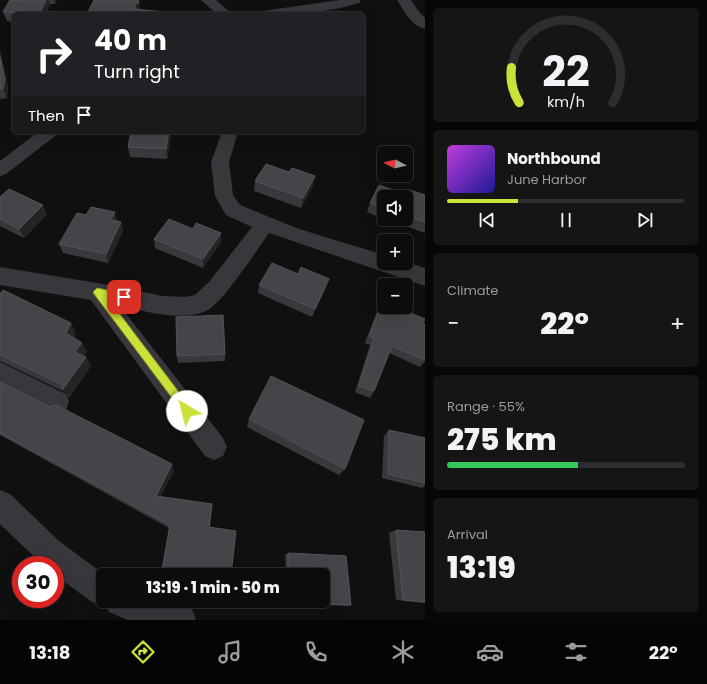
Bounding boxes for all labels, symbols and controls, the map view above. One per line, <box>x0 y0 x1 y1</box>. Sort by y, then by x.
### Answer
text: 40 m <box>94 21 167 60</box>
icon: right <box>28 28 80 80</box>
text: 22 <box>542 42 590 101</box>
text: Turn right <box>94 59 180 84</box>
text: km/h <box>547 92 585 112</box>
icon: arrive <box>73 104 95 126</box>
text: Then <box>28 105 65 126</box>
north arrow <box>377 146 413 182</box>
map controls <box>377 146 413 314</box>
text: Northbound <box>507 148 601 169</box>
text: June Harbor <box>507 170 587 189</box>
button: sound <box>377 190 413 226</box>
icon: previous <box>476 209 498 231</box>
icon: pause <box>555 209 577 231</box>
icon: next <box>634 209 656 231</box>
button: + <box>377 234 413 270</box>
button: − <box>377 278 413 314</box>
pin <box>107 280 141 314</box>
text: Climate <box>447 281 498 300</box>
icon: arrive <box>113 286 135 308</box>
text: 22° <box>540 302 589 345</box>
text: − <box>447 308 459 339</box>
text: + <box>670 308 685 339</box>
position arrow <box>166 390 208 432</box>
text: Range · 55% <box>447 397 525 416</box>
text: 275 km <box>447 418 557 461</box>
text: Arrival <box>447 525 488 544</box>
text: 13:19 <box>447 546 516 589</box>
speed limit sign: 30 <box>12 556 64 608</box>
text: 13:19 · 1 min · 50 m <box>146 577 280 598</box>
icon: directions <box>129 638 157 666</box>
icon: music <box>216 638 244 666</box>
icon: phone <box>302 638 330 666</box>
icon: climate <box>389 638 417 666</box>
icon: car <box>476 638 504 666</box>
icon: filters <box>562 638 590 666</box>
text: 13:18 <box>29 640 71 665</box>
text: 22° <box>649 640 678 665</box>

